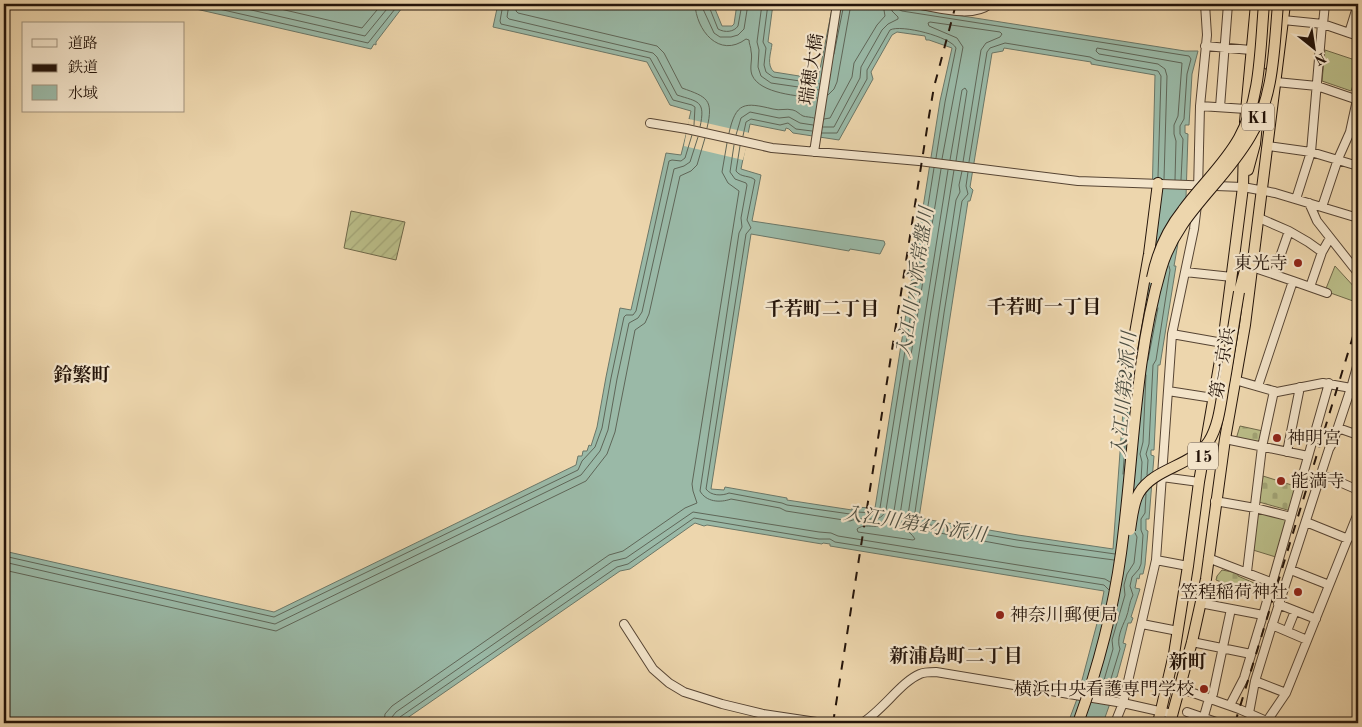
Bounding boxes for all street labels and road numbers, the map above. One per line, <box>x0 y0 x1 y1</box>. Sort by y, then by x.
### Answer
street label: 瑞穂大橋 <box>795 32 827 106</box>
road number: K1 <box>1242 104 1274 130</box>
street label: 第一京浜 <box>1206 326 1238 400</box>
road number: 15 <box>1188 442 1218 470</box>

